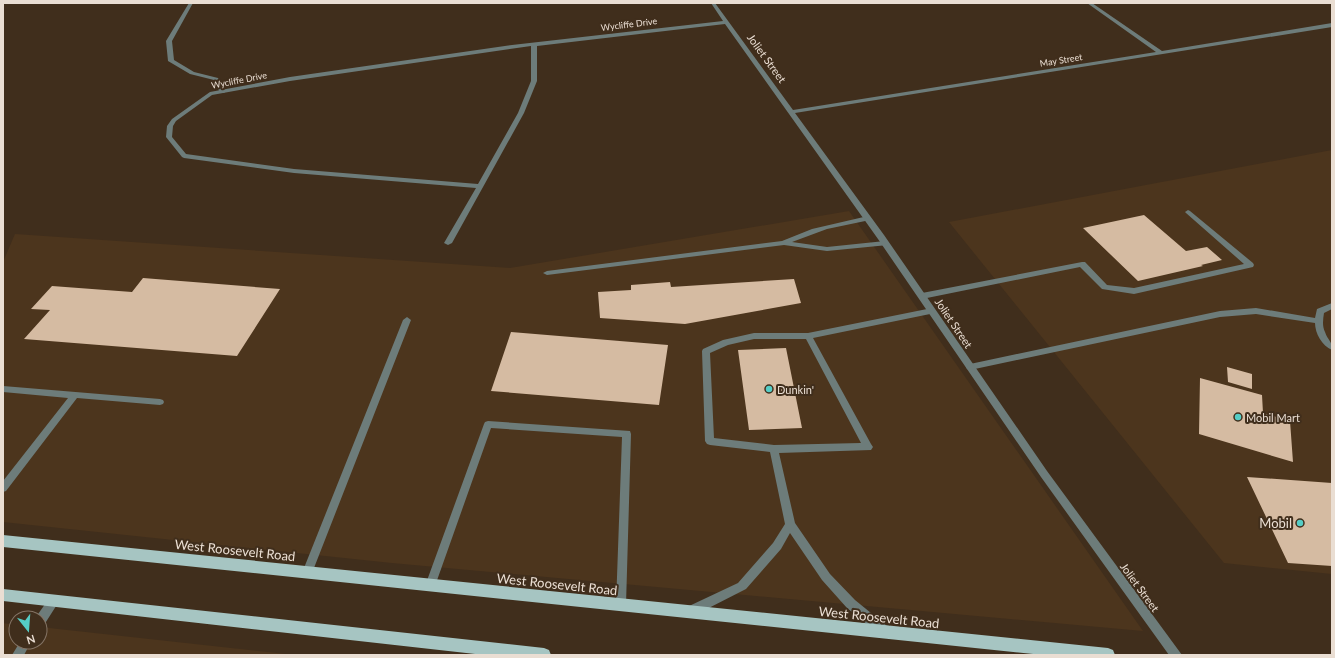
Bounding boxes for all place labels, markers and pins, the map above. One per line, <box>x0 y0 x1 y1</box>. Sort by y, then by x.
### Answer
place label: Dunkin' <box>777 383 814 396</box>
marker: Dunkin' <box>764 384 774 394</box>
place label: Mobil Mart <box>1246 411 1300 424</box>
marker: Mobil Mart <box>1233 412 1243 422</box>
place label: Mobil <box>1259 515 1292 531</box>
marker: Mobil <box>1295 518 1305 528</box>

